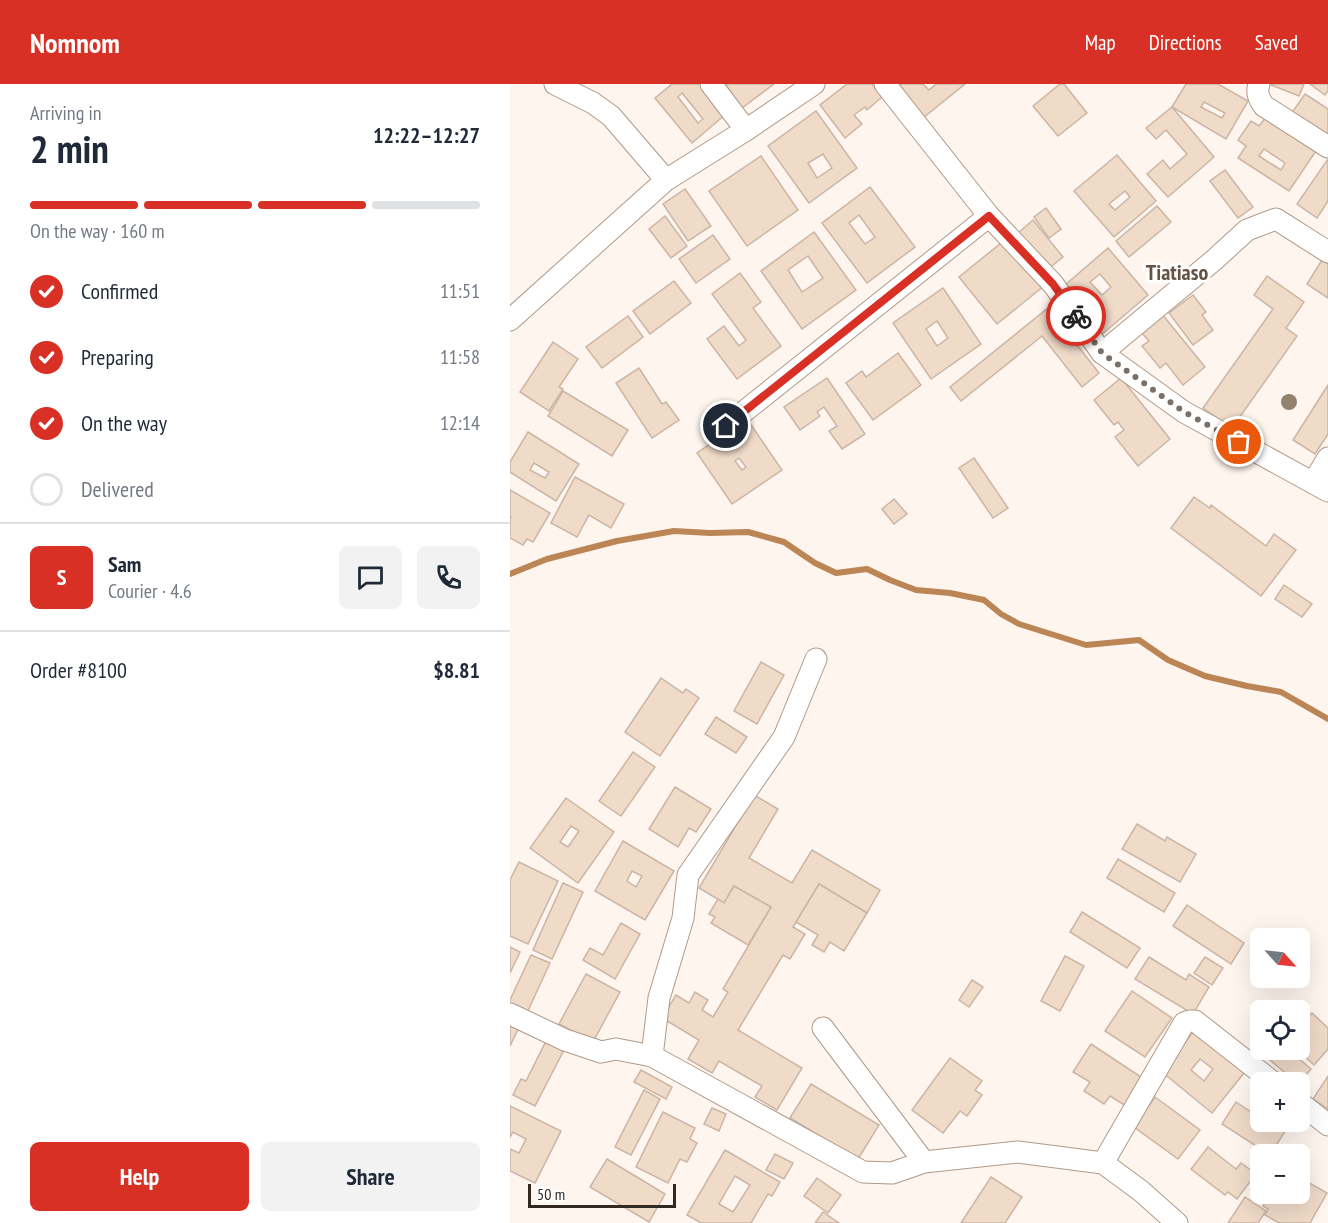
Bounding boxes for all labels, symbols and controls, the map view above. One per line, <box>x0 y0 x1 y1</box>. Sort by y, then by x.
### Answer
text: Nomnom <box>30 24 120 61</box>
text: Map <box>1085 29 1116 56</box>
text: Directions <box>1149 29 1222 56</box>
text: Saved <box>1255 29 1298 56</box>
text: Arriving in <box>30 100 102 126</box>
text: 12:22–12:27 <box>373 121 480 149</box>
text: 2 min <box>30 123 109 174</box>
text: On the way · 160 m <box>30 218 165 244</box>
district label: Tiatiaso <box>1146 258 1208 286</box>
icon: check <box>30 275 63 308</box>
text: Confirmed <box>81 277 158 305</box>
text: 11:51 <box>440 278 480 304</box>
courier <box>1046 286 1106 346</box>
icon: bike <box>1060 300 1093 333</box>
icon: check <box>30 341 63 374</box>
text: Preparing <box>81 343 154 371</box>
text: 11:58 <box>440 344 480 370</box>
pin <box>700 400 751 451</box>
icon: check <box>30 407 63 440</box>
text: On the way <box>81 409 167 437</box>
icon: home <box>709 409 742 442</box>
text: 12:14 <box>440 410 480 436</box>
pin <box>1213 416 1264 467</box>
icon: bag <box>1222 425 1255 458</box>
text: Delivered <box>81 475 154 503</box>
button: chat <box>339 546 402 609</box>
button: phone <box>417 546 480 609</box>
text: Sam <box>108 550 141 578</box>
text: S <box>57 563 66 591</box>
text: Courier · 4.6 <box>108 578 192 604</box>
text: Order #8100 <box>30 656 127 684</box>
text: $8.81 <box>433 656 480 684</box>
north arrow <box>1250 928 1310 988</box>
map controls <box>1250 928 1310 1204</box>
button: locate <box>1250 1000 1310 1060</box>
button: + <box>1250 1072 1310 1132</box>
button: Help <box>30 1142 249 1211</box>
button: Share <box>261 1142 480 1211</box>
button: − <box>1250 1144 1310 1204</box>
scale bar <box>528 1181 676 1208</box>
text: 50 m <box>537 1184 565 1204</box>

